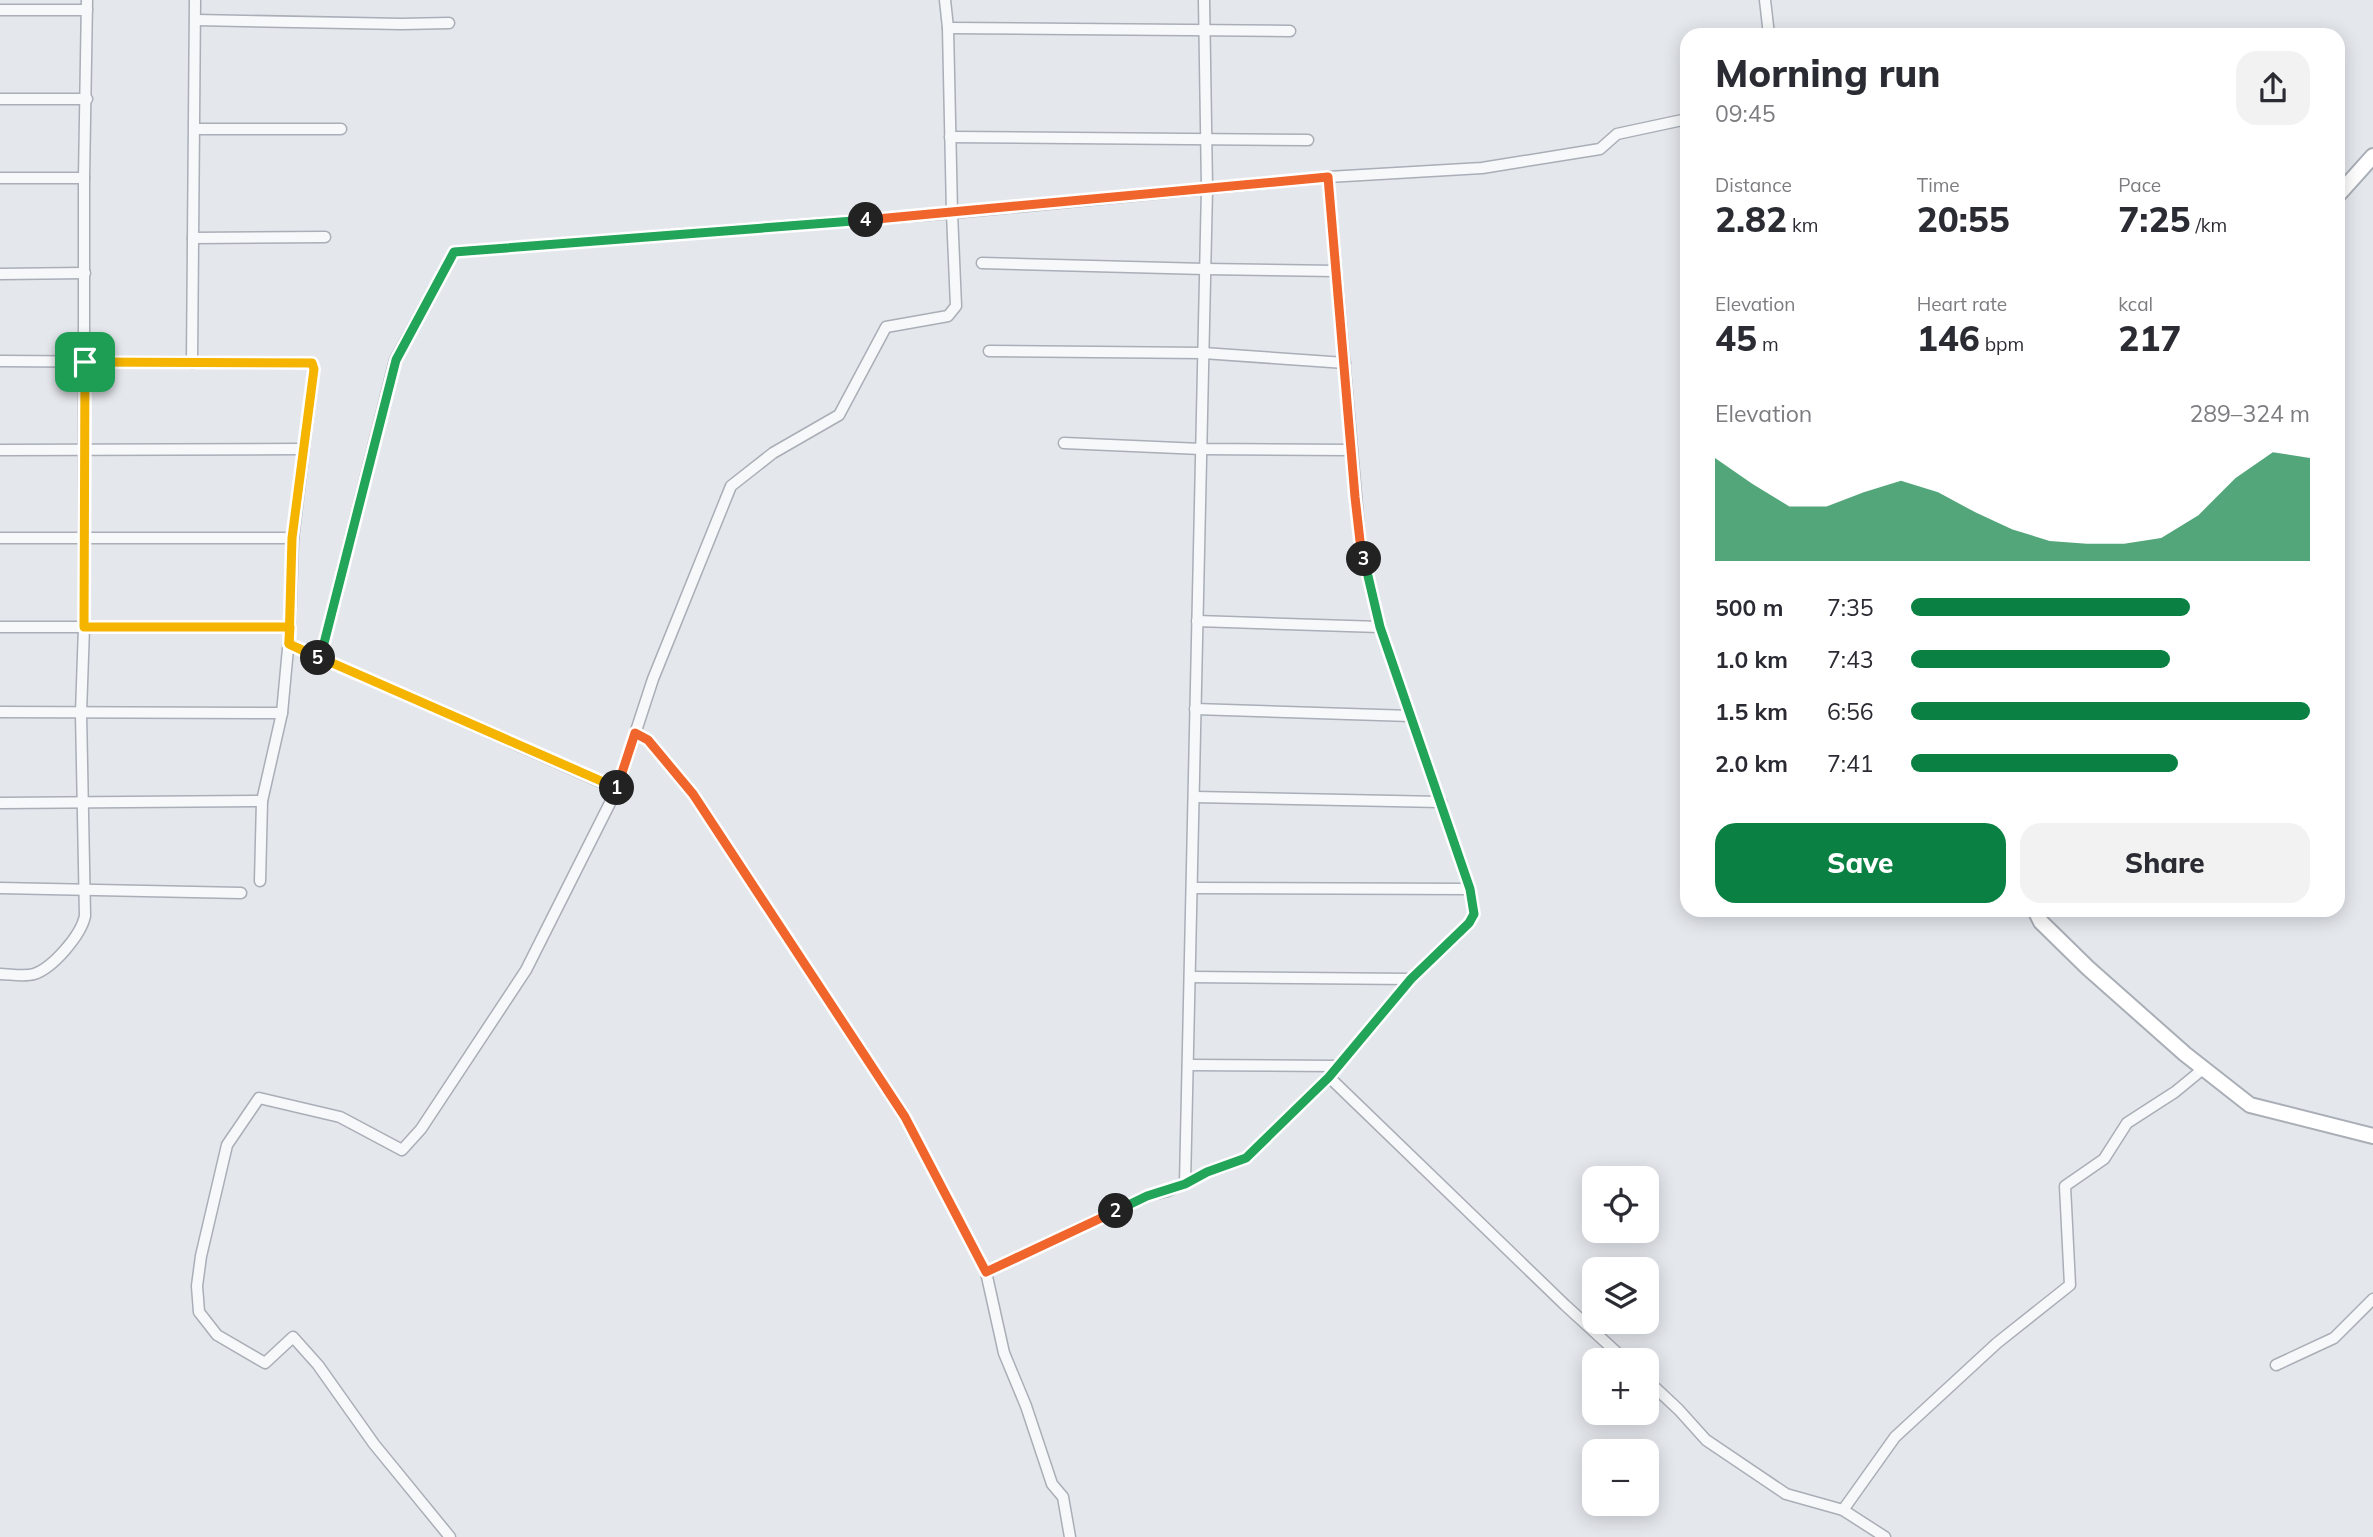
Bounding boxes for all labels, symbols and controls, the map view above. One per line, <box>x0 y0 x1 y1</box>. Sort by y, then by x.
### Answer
text: Morning run <box>1715 49 1941 97</box>
button: share <box>2236 51 2310 125</box>
text: 09:45 <box>1715 99 1775 128</box>
text: Distance <box>1715 173 1792 197</box>
text: Time <box>1917 173 1960 197</box>
text: Pace <box>2118 173 2161 197</box>
text: 2.82 <box>1715 197 1787 241</box>
text: 20:55 <box>1917 197 2010 241</box>
text: 7:25 <box>2118 197 2190 241</box>
pin: 4 <box>848 202 884 238</box>
text: 4 <box>860 207 871 231</box>
text: km <box>1787 213 1819 237</box>
text: /km <box>2190 213 2227 237</box>
text: Elevation <box>1715 292 1795 316</box>
text: Heart rate <box>1917 292 2007 316</box>
text: kcal <box>2118 292 2153 316</box>
text: 45 <box>1715 316 1757 360</box>
text: 146 <box>1917 316 1980 360</box>
text: 217 <box>2118 316 2181 360</box>
pin <box>55 332 115 392</box>
text: m <box>1757 332 1779 356</box>
text: bpm <box>1980 332 2024 356</box>
icon: arrive <box>66 343 104 381</box>
text: Elevation <box>1715 399 1812 428</box>
text: 289–324 m <box>2189 399 2310 428</box>
pin: 3 <box>1346 542 1382 576</box>
text: 3 <box>1358 546 1369 570</box>
text: 500 m <box>1715 593 1783 622</box>
text: 7:35 <box>1827 593 1874 622</box>
pin: 5 <box>300 640 336 676</box>
text: 5 <box>312 645 323 669</box>
text: 1.0 km <box>1715 645 1788 674</box>
text: 7:43 <box>1827 645 1874 674</box>
text: 1.5 km <box>1715 697 1788 726</box>
text: 6:56 <box>1827 697 1874 726</box>
text: 2.0 km <box>1715 749 1788 778</box>
text: 7:41 <box>1827 749 1874 778</box>
pin: 1 <box>600 770 634 806</box>
text: 1 <box>611 775 622 799</box>
button: Save <box>1715 823 2006 903</box>
button: Share <box>2020 823 2310 903</box>
map controls <box>1582 1166 1659 1516</box>
button: locate <box>1582 1166 1659 1243</box>
pin: 2 <box>1098 1194 1134 1228</box>
text: 2 <box>1110 1198 1121 1222</box>
button: layers <box>1582 1257 1659 1334</box>
button: + <box>1582 1348 1659 1425</box>
button: − <box>1582 1439 1659 1516</box>

